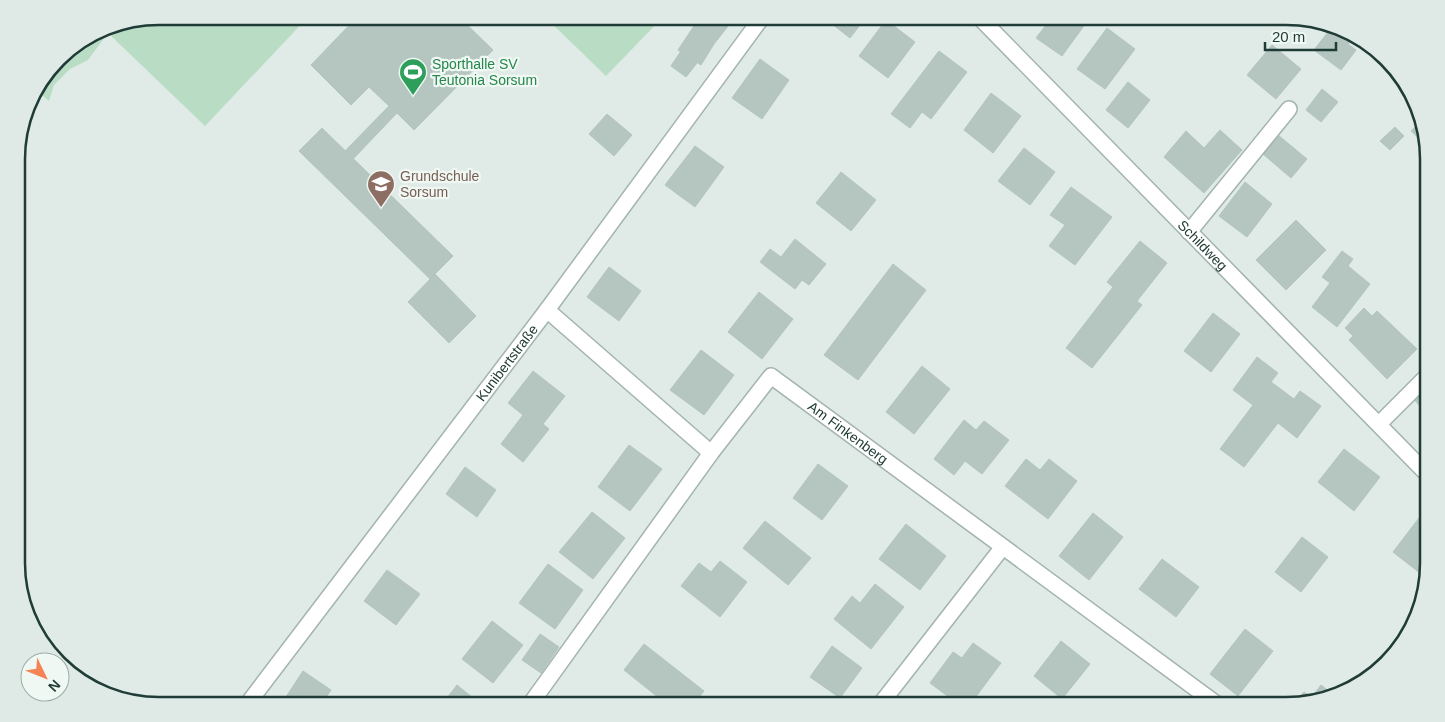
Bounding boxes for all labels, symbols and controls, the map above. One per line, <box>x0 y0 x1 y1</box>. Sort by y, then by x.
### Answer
scale bar <box>1265 20 1336 52</box>
text: 20 m <box>1272 28 1305 45</box>
place label: Sporthalle SV Teutonia Sorsum <box>432 56 537 88</box>
sports icon: Sporthalle SV Teutonia Sorsum <box>398 57 428 96</box>
place label: Grundschule Sorsum <box>400 168 480 200</box>
school or university icon: Grundschule Sorsum <box>366 169 396 208</box>
street label: Schildweg <box>1175 217 1231 274</box>
street label: Kunibertstraße <box>473 321 541 404</box>
street label: Am Finkenberg <box>805 398 891 467</box>
north arrow <box>20 652 70 702</box>
text: N <box>45 677 64 695</box>

